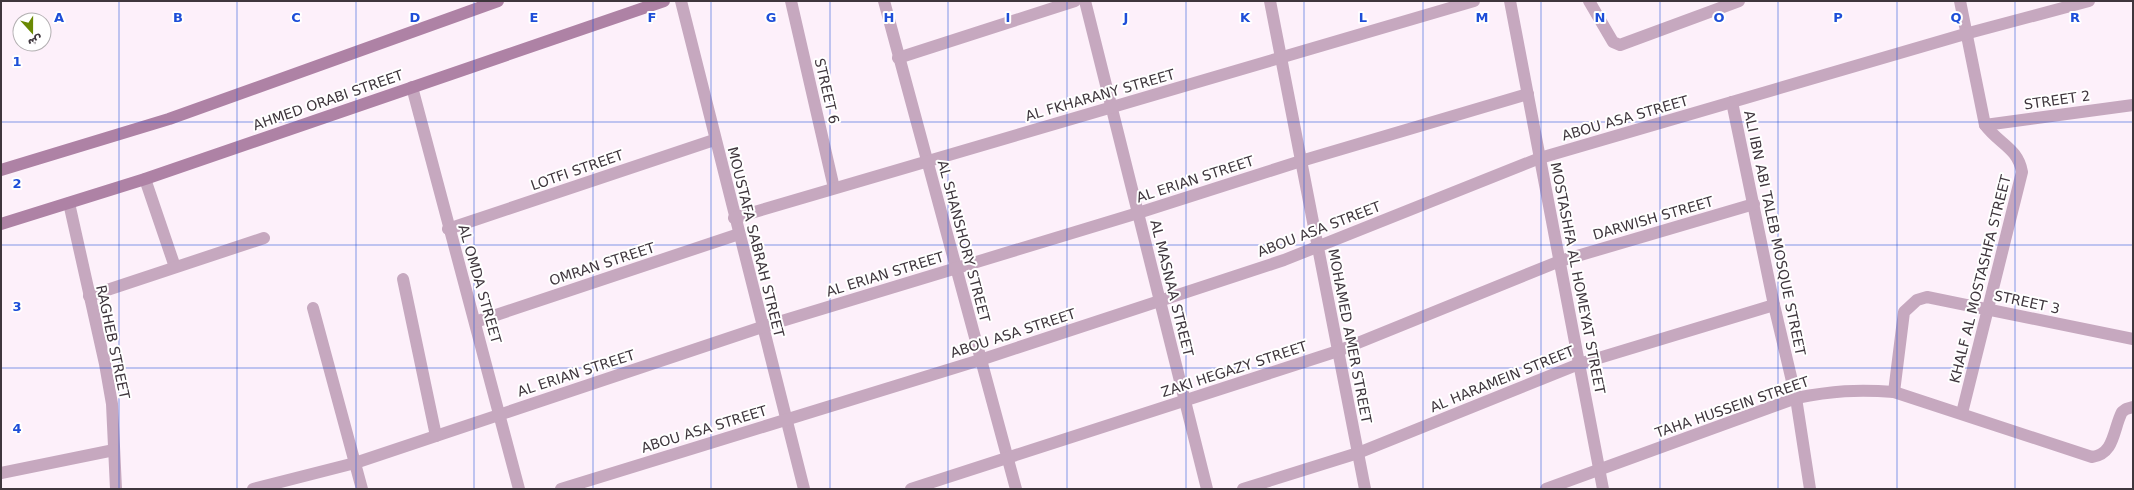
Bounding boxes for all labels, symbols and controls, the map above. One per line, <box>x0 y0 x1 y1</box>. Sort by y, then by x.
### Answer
text: A <box>54 10 64 25</box>
text: B <box>173 10 183 25</box>
text: C <box>291 10 301 25</box>
text: D <box>410 10 421 25</box>
text: E <box>530 10 538 25</box>
text: F <box>648 10 656 25</box>
text: G <box>766 10 776 25</box>
text: H <box>884 10 894 25</box>
text: I <box>1006 10 1010 25</box>
text: J <box>1123 10 1128 25</box>
text: K <box>1240 10 1251 25</box>
text: L <box>1359 10 1367 25</box>
text: M <box>1476 10 1488 25</box>
text: N <box>1595 10 1605 25</box>
text: O <box>1713 10 1725 25</box>
text: P <box>1833 10 1843 25</box>
text: Q <box>1950 10 1962 25</box>
text: R <box>2070 10 2080 25</box>
north arrow <box>12 12 52 52</box>
text: ش <box>26 32 45 50</box>
text: 1 <box>12 54 22 69</box>
street label: STREET 6 <box>812 57 842 125</box>
street label: AL FKHARANY STREET <box>1023 66 1177 124</box>
street label: AHMED ORABI STREET <box>251 67 406 133</box>
street label: STREET 2 <box>2023 87 2091 113</box>
street label: ABOU ASA STREET <box>1560 92 1691 144</box>
street label: ALI IBN ABI TALEB MOSQUE STREET <box>1741 109 1809 357</box>
street label: MOUSTAFA SABRAH STREET <box>725 145 788 339</box>
street label: LOTFI STREET <box>529 147 626 193</box>
street label: AL ERIAN STREET <box>1134 152 1256 206</box>
street label: AL SHANSHORY STREET <box>935 158 993 324</box>
street label: MOSTASHFA AL HOMEYAT STREET <box>1548 161 1608 396</box>
street label: KHALF AL MOSTASHFA STREET <box>1946 173 2014 385</box>
text: 2 <box>12 176 22 191</box>
street label: DARWISH STREET <box>1591 193 1715 243</box>
street label: ABOU ASA STREET <box>1255 198 1383 260</box>
street label: AL MASNAA STREET <box>1147 218 1197 358</box>
street label: AL OMDA STREET <box>455 223 505 346</box>
street label: OMRAN STREET <box>547 239 657 289</box>
street label: MOHAMED AMER STREET <box>1325 247 1375 425</box>
street label: AL ERIAN STREET <box>824 248 946 300</box>
street label: RAGHEB STREET <box>93 284 133 401</box>
street label: STREET 3 <box>1993 287 2061 317</box>
text: 3 <box>12 299 22 314</box>
street label: ABOU ASA STREET <box>948 305 1078 361</box>
street label: ZAKI HEGAZY STREET <box>1159 338 1310 400</box>
street label: AL HARAMEIN STREET <box>1428 343 1577 415</box>
street label: AL ERIAN STREET <box>515 346 637 400</box>
street label: TAHA HUSSEIN STREET <box>1652 373 1811 441</box>
street label: ABOU ASA STREET <box>639 402 769 456</box>
text: 4 <box>12 421 22 436</box>

